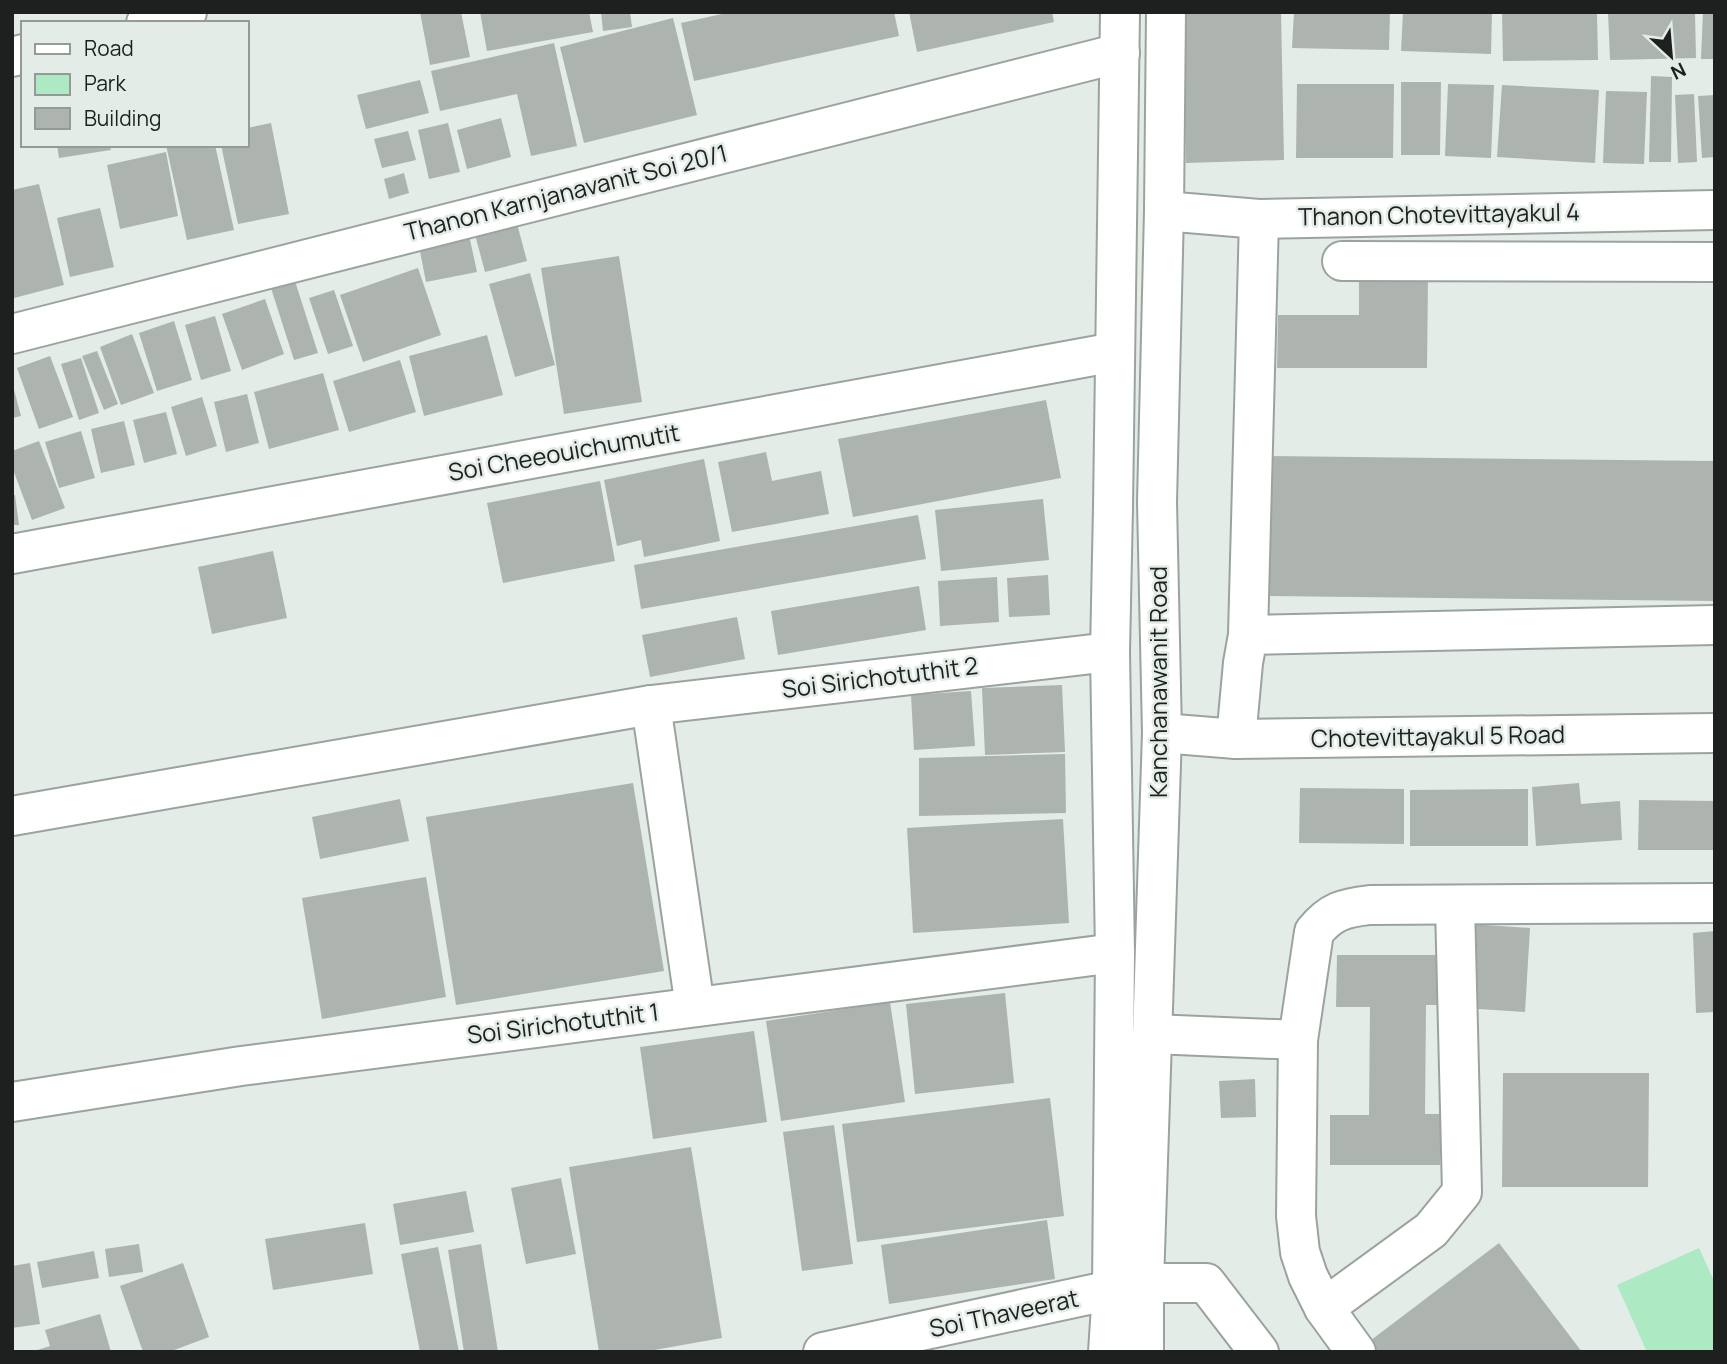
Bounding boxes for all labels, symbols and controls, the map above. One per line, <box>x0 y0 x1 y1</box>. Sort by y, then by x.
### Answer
legend <box>21 21 248 147</box>
north arrow <box>1636 21 1706 91</box>
text: Road <box>84 34 134 62</box>
text: N <box>1667 57 1690 86</box>
text: Park <box>84 69 126 97</box>
text: Building <box>84 104 161 132</box>
street label: Thanon Karnjanavanit Soi 20/1 <box>401 135 731 248</box>
street label: Thanon Chotevittayakul 4 <box>1298 195 1580 232</box>
street label: Soi Cheeouichumutit <box>446 415 682 488</box>
street label: Kanchanawanit Road <box>1141 566 1174 798</box>
street label: Soi Sirichotuthit 2 <box>780 648 980 705</box>
street label: Chotevittayakul 5 Road <box>1311 717 1565 754</box>
street label: Soi Sirichotuthit 1 <box>465 994 661 1051</box>
street label: Soi Thaveerat <box>926 1281 1081 1344</box>

